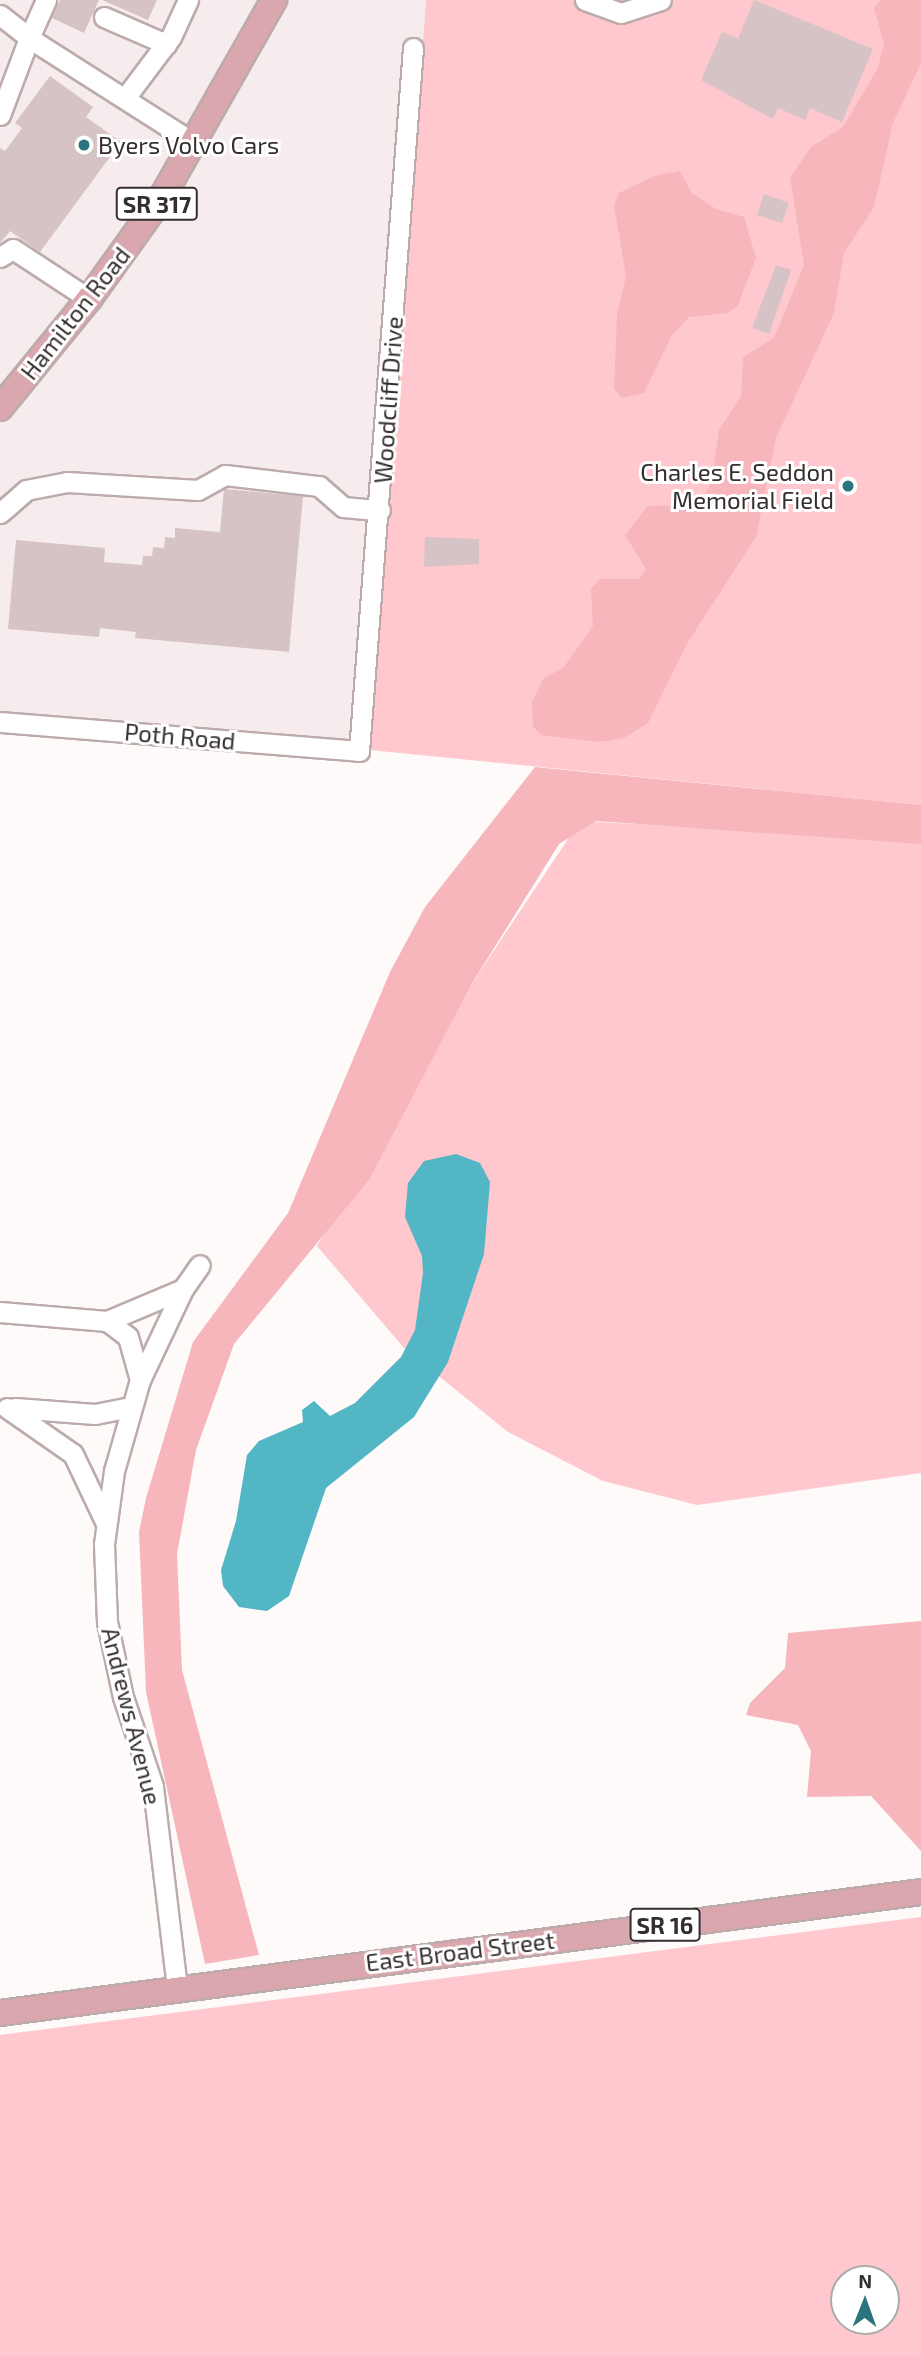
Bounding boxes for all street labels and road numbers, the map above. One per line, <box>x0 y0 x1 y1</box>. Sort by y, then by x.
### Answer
road number: SR 317 <box>115 184 199 224</box>
street label: Hamilton Road <box>14 241 136 385</box>
street label: Woodcliff Drive <box>368 315 408 485</box>
street label: Poth Road <box>123 717 237 755</box>
street label: Andrews Avenue <box>96 1624 168 1808</box>
road number: SR 16 <box>628 1906 702 1944</box>
street label: East Broad Street <box>364 1925 556 1977</box>

